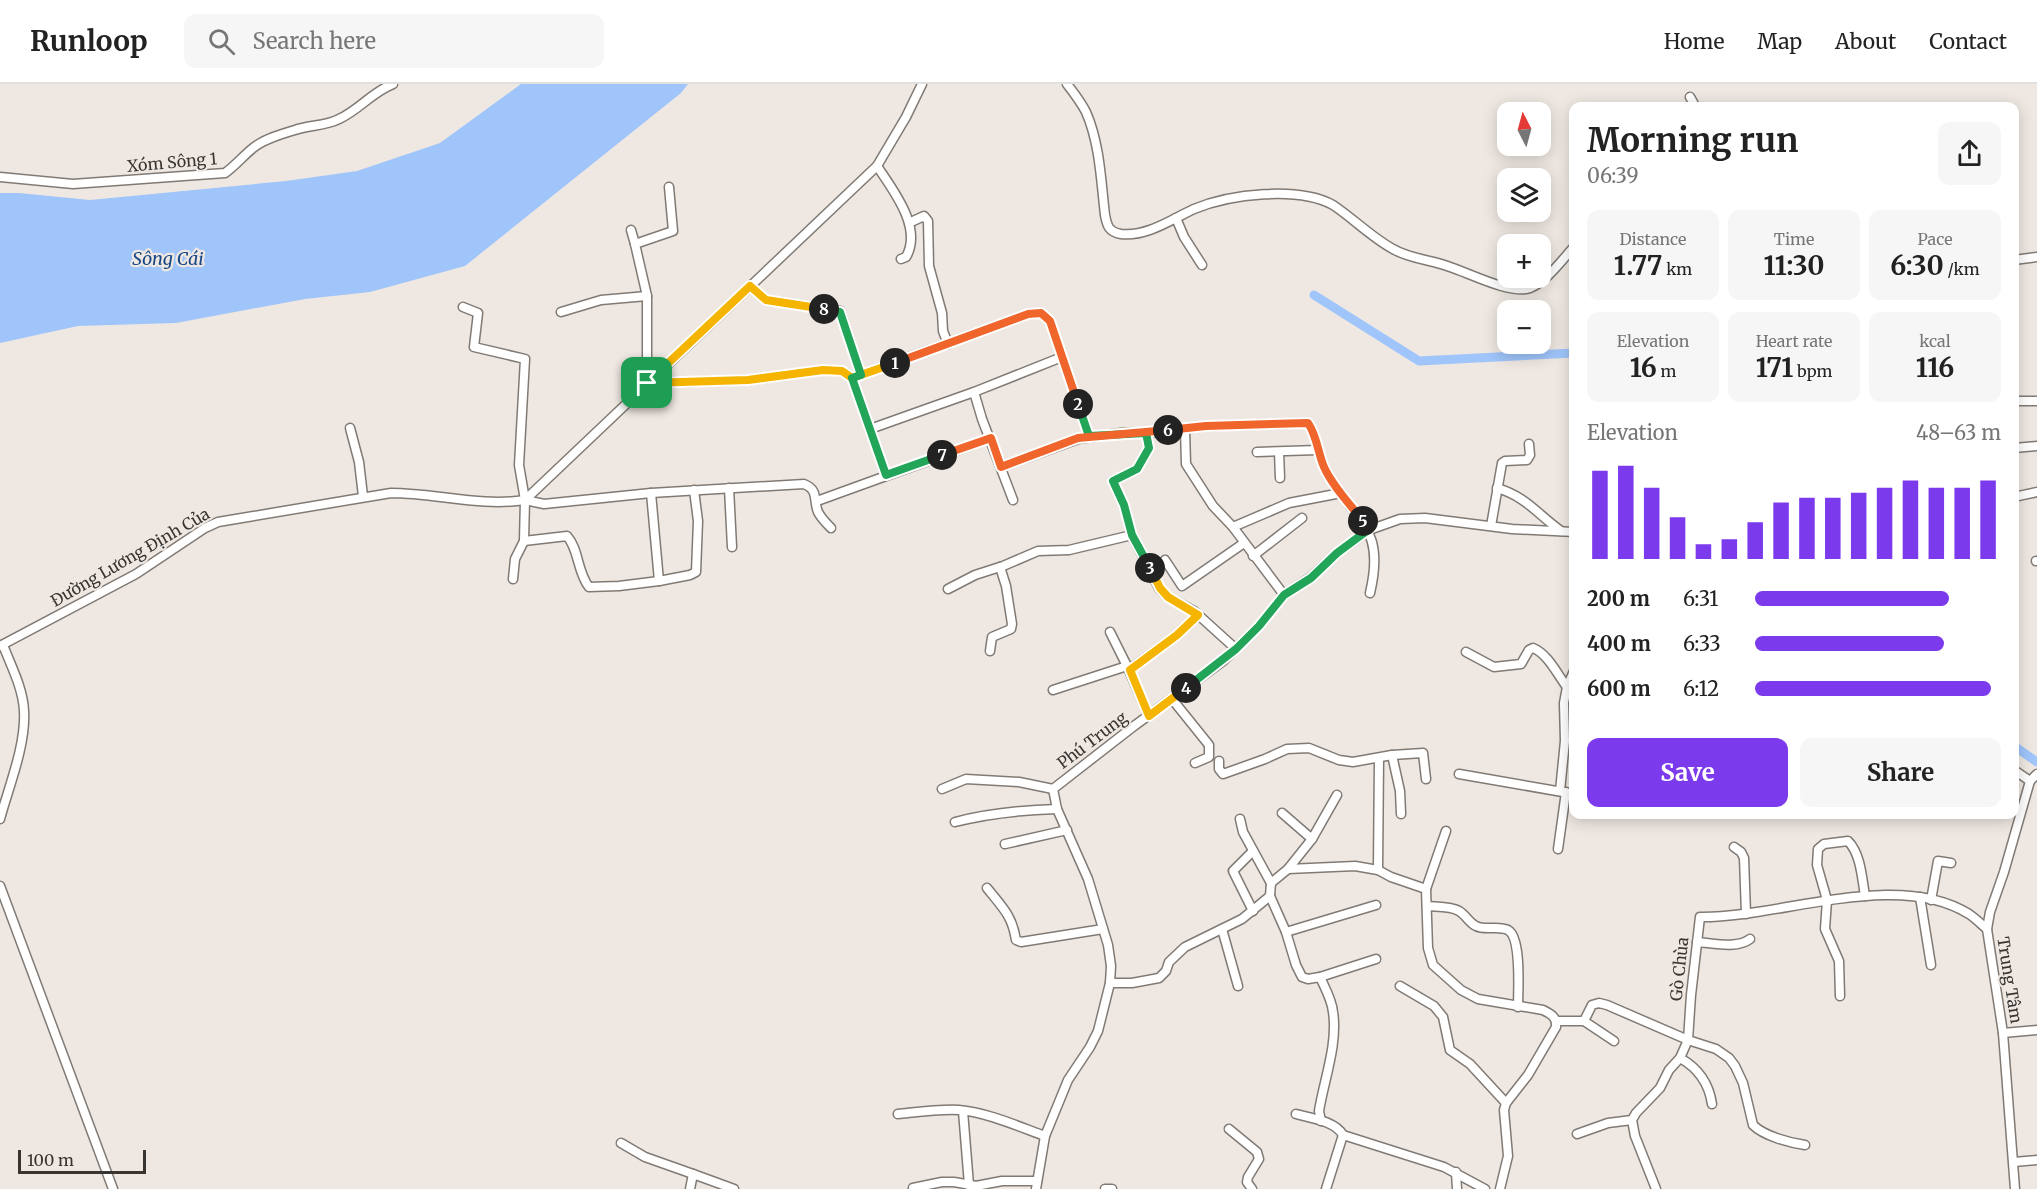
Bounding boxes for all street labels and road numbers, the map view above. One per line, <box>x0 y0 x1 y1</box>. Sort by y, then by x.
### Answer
street label: Xóm Sông 1 <box>126 148 218 176</box>
street label: Đường Lương Định Của <box>47 503 213 611</box>
street label: Phú Trung <box>1053 707 1131 773</box>
street label: Trung Tâm <box>1993 935 2027 1025</box>
street label: Gò Chùa <box>1666 936 1692 1002</box>

